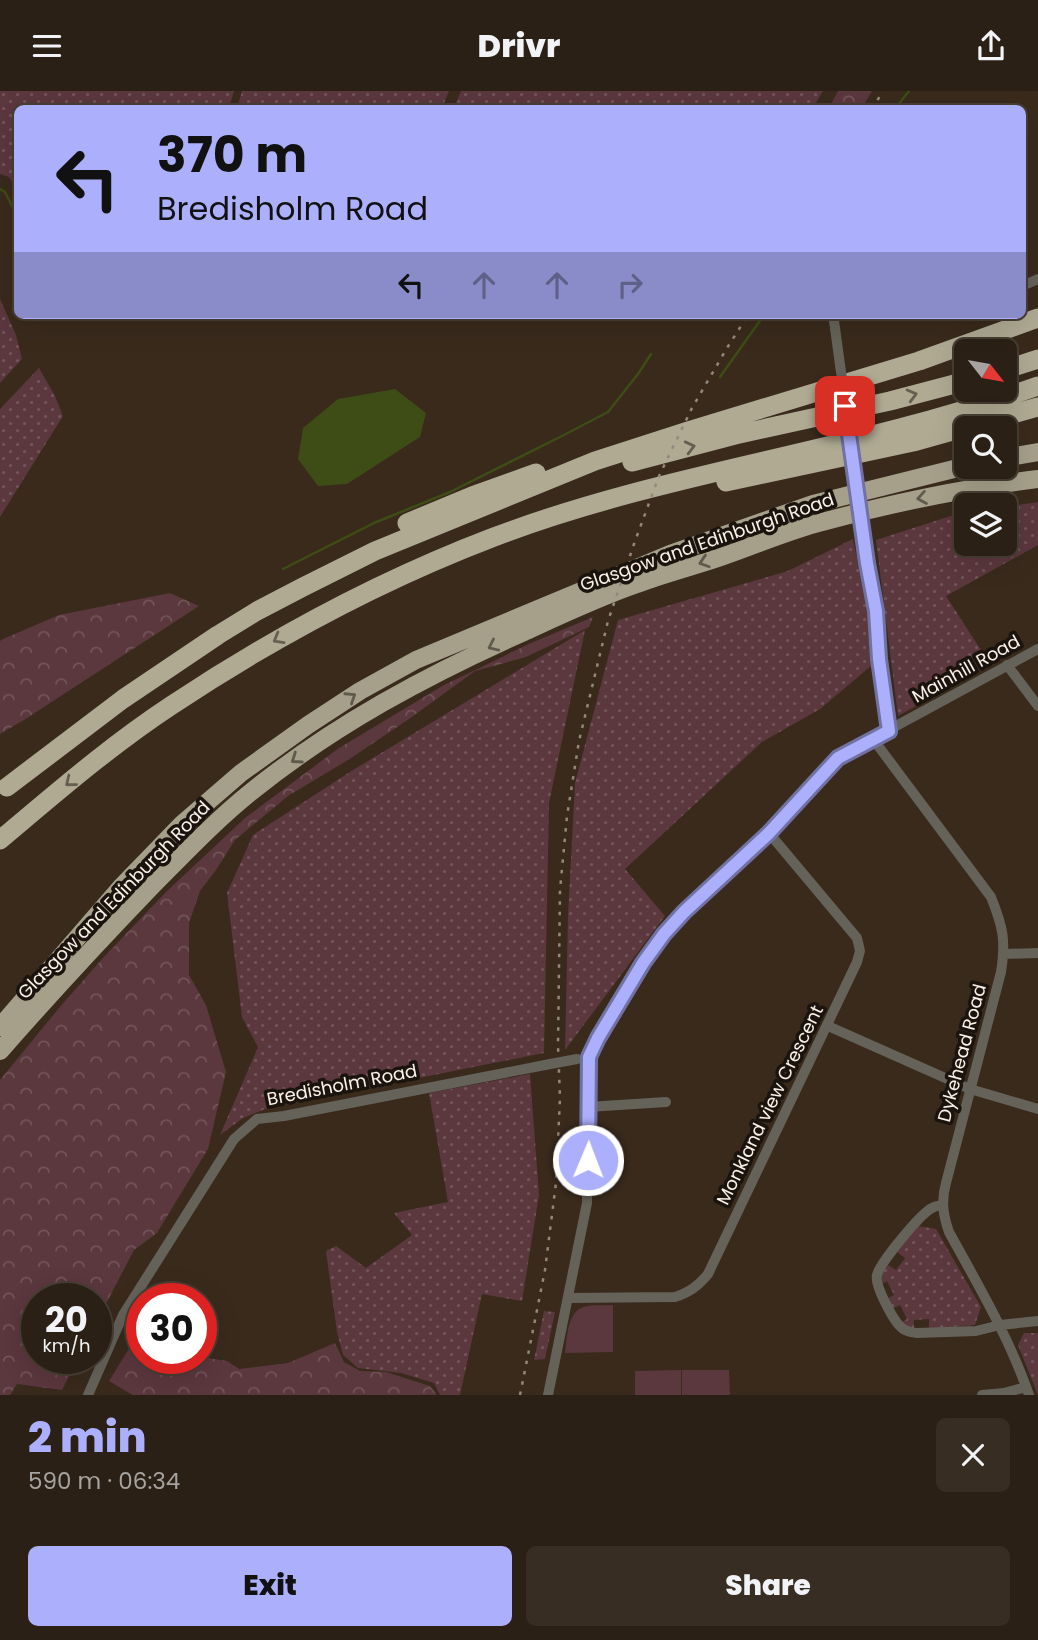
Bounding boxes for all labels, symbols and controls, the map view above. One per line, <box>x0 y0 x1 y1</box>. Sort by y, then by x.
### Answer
text: Drivr <box>478 23 560 68</box>
icon: menu <box>28 27 66 65</box>
icon: share <box>972 27 1010 65</box>
text: 370 m <box>157 121 307 189</box>
icon: left <box>42 133 133 224</box>
text: Bredisholm Road <box>157 186 428 231</box>
icon: left <box>392 266 430 304</box>
icon: ahead <box>465 266 503 304</box>
icon: ahead <box>538 266 576 304</box>
icon: right <box>611 266 649 304</box>
north arrow <box>954 339 1017 403</box>
map controls <box>954 339 1017 556</box>
pin <box>815 376 875 436</box>
icon: arrive <box>826 387 864 425</box>
one-way arrow <box>905 389 917 404</box>
button: search <box>954 416 1017 479</box>
one-way arrow <box>684 441 696 455</box>
street label: Glasgow and Edinburgh Road <box>577 486 837 597</box>
one-way arrow <box>916 490 928 505</box>
button: layers <box>954 493 1017 556</box>
one-way arrow <box>699 554 711 569</box>
street label: Mainhill Road <box>907 629 1024 709</box>
one-way arrow <box>273 631 286 644</box>
one-way arrow <box>488 638 500 652</box>
one-way arrow <box>343 693 356 705</box>
one-way arrow <box>291 751 304 763</box>
one-way arrow <box>66 774 79 786</box>
street label: Glasgow and Edinburgh Road <box>12 795 215 1004</box>
street label: Dykehead Road <box>931 981 992 1125</box>
street label: Monkland view Crescent <box>710 1001 829 1209</box>
street label: Bredisholm Road <box>265 1058 419 1111</box>
position arrow <box>551 1123 625 1197</box>
speed limit sign: 30 <box>126 1283 217 1374</box>
text: 20 <box>45 1295 88 1344</box>
text: km/h <box>43 1333 90 1358</box>
text: 2 min <box>28 1408 146 1467</box>
button: close <box>936 1418 1010 1492</box>
text: 590 m · 06:34 <box>28 1465 180 1497</box>
button: Exit <box>28 1546 512 1626</box>
button: Share <box>526 1546 1010 1626</box>

